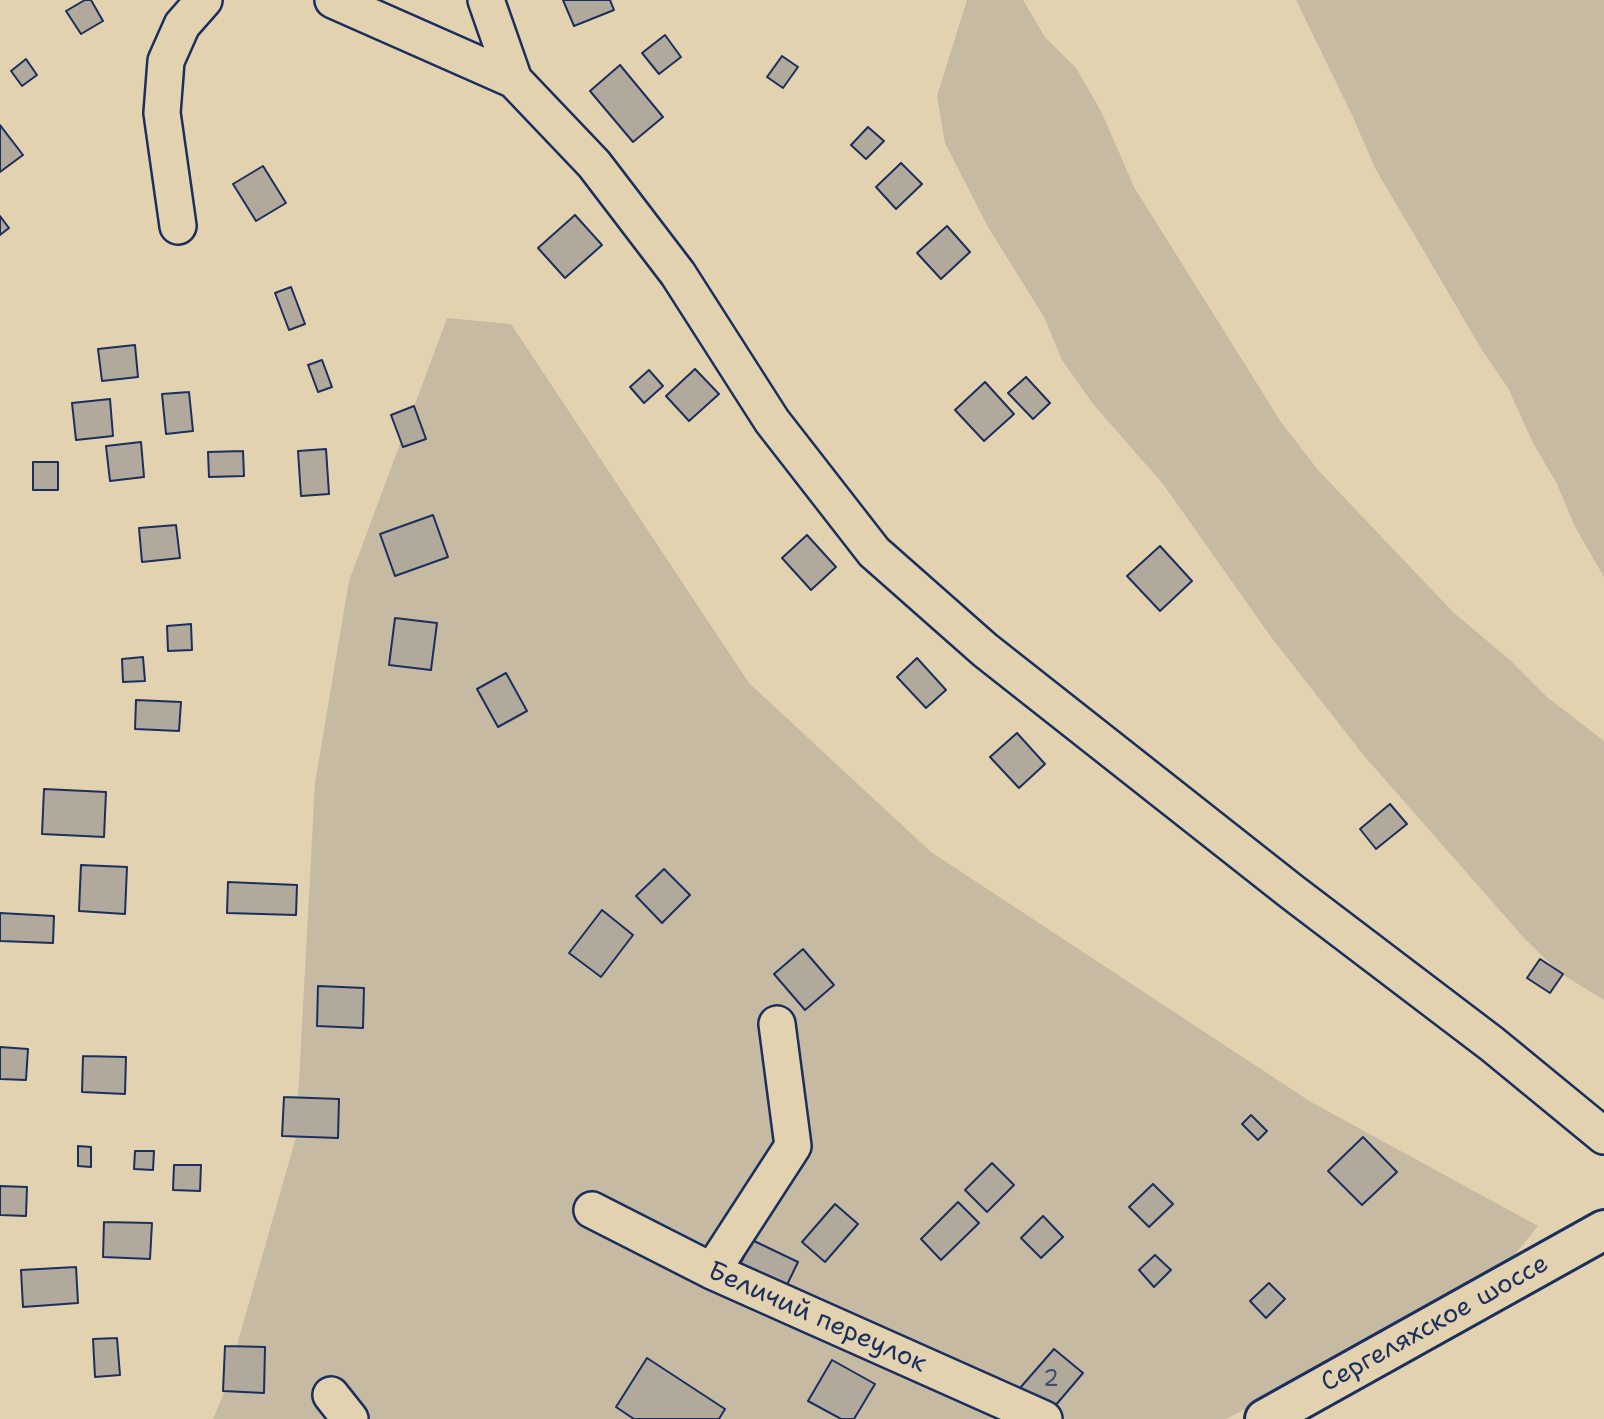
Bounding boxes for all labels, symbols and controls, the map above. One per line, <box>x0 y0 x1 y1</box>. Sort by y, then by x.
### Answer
street label: Сергеляхское шоссе <box>1316 1249 1554 1399</box>
street label: Беличий переулок <box>703 1256 931 1380</box>
house number: 2 <box>1043 1366 1059 1394</box>

